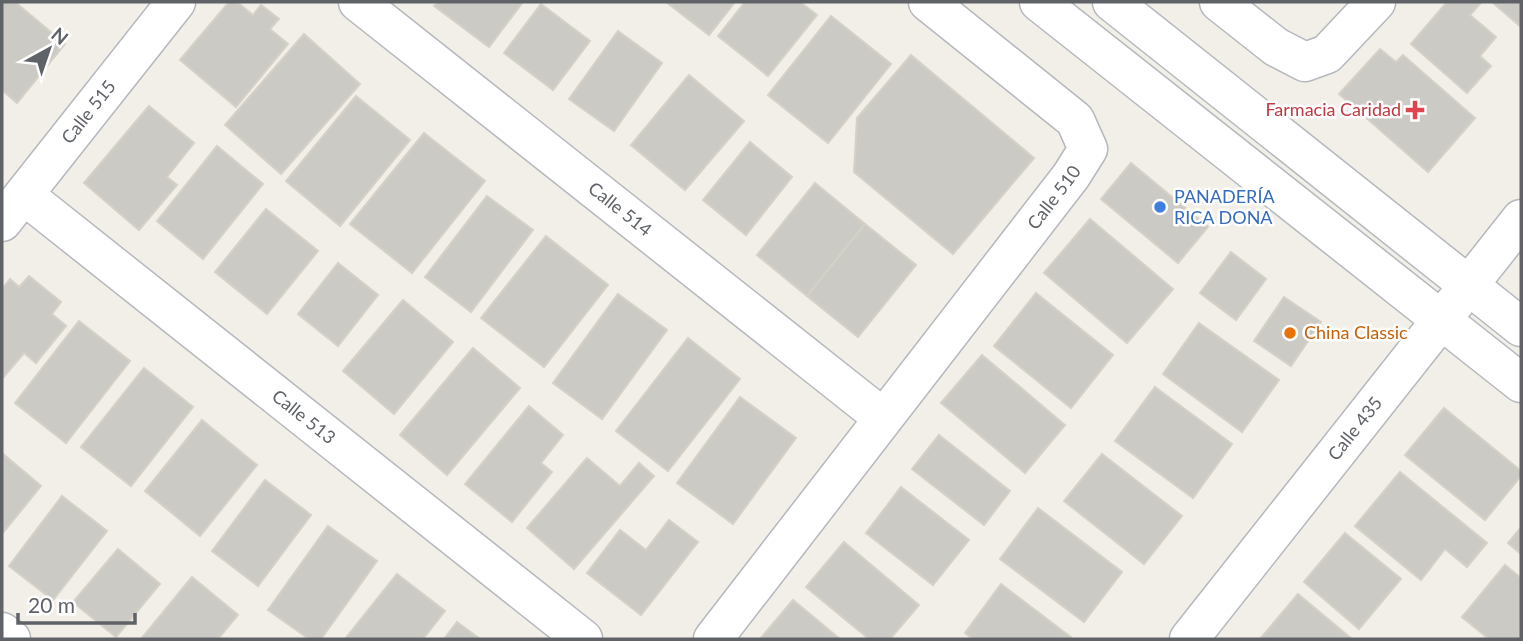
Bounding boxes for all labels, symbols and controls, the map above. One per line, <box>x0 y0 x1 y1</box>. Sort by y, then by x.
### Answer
north arrow <box>14 14 84 84</box>
text: N <box>47 22 73 49</box>
street label: Calle 515 <box>56 75 120 148</box>
place label: Farmacia Caridad <box>1265 98 1401 120</box>
marker: Farmacia Caridad <box>1407 102 1423 118</box>
street label: Calle 510 <box>1022 161 1085 233</box>
street label: Calle 514 <box>584 177 657 240</box>
place label: PANADERÍA RICA DONA <box>1174 185 1275 228</box>
marker: PANADERÍA RICA DONA <box>1152 199 1168 215</box>
place label: China Classic <box>1304 321 1408 343</box>
marker: China Classic <box>1282 325 1298 341</box>
street label: Calle 513 <box>268 384 340 448</box>
street label: Calle 435 <box>1323 392 1386 464</box>
scale bar <box>18 582 135 626</box>
text: 20 m <box>28 592 75 617</box>

